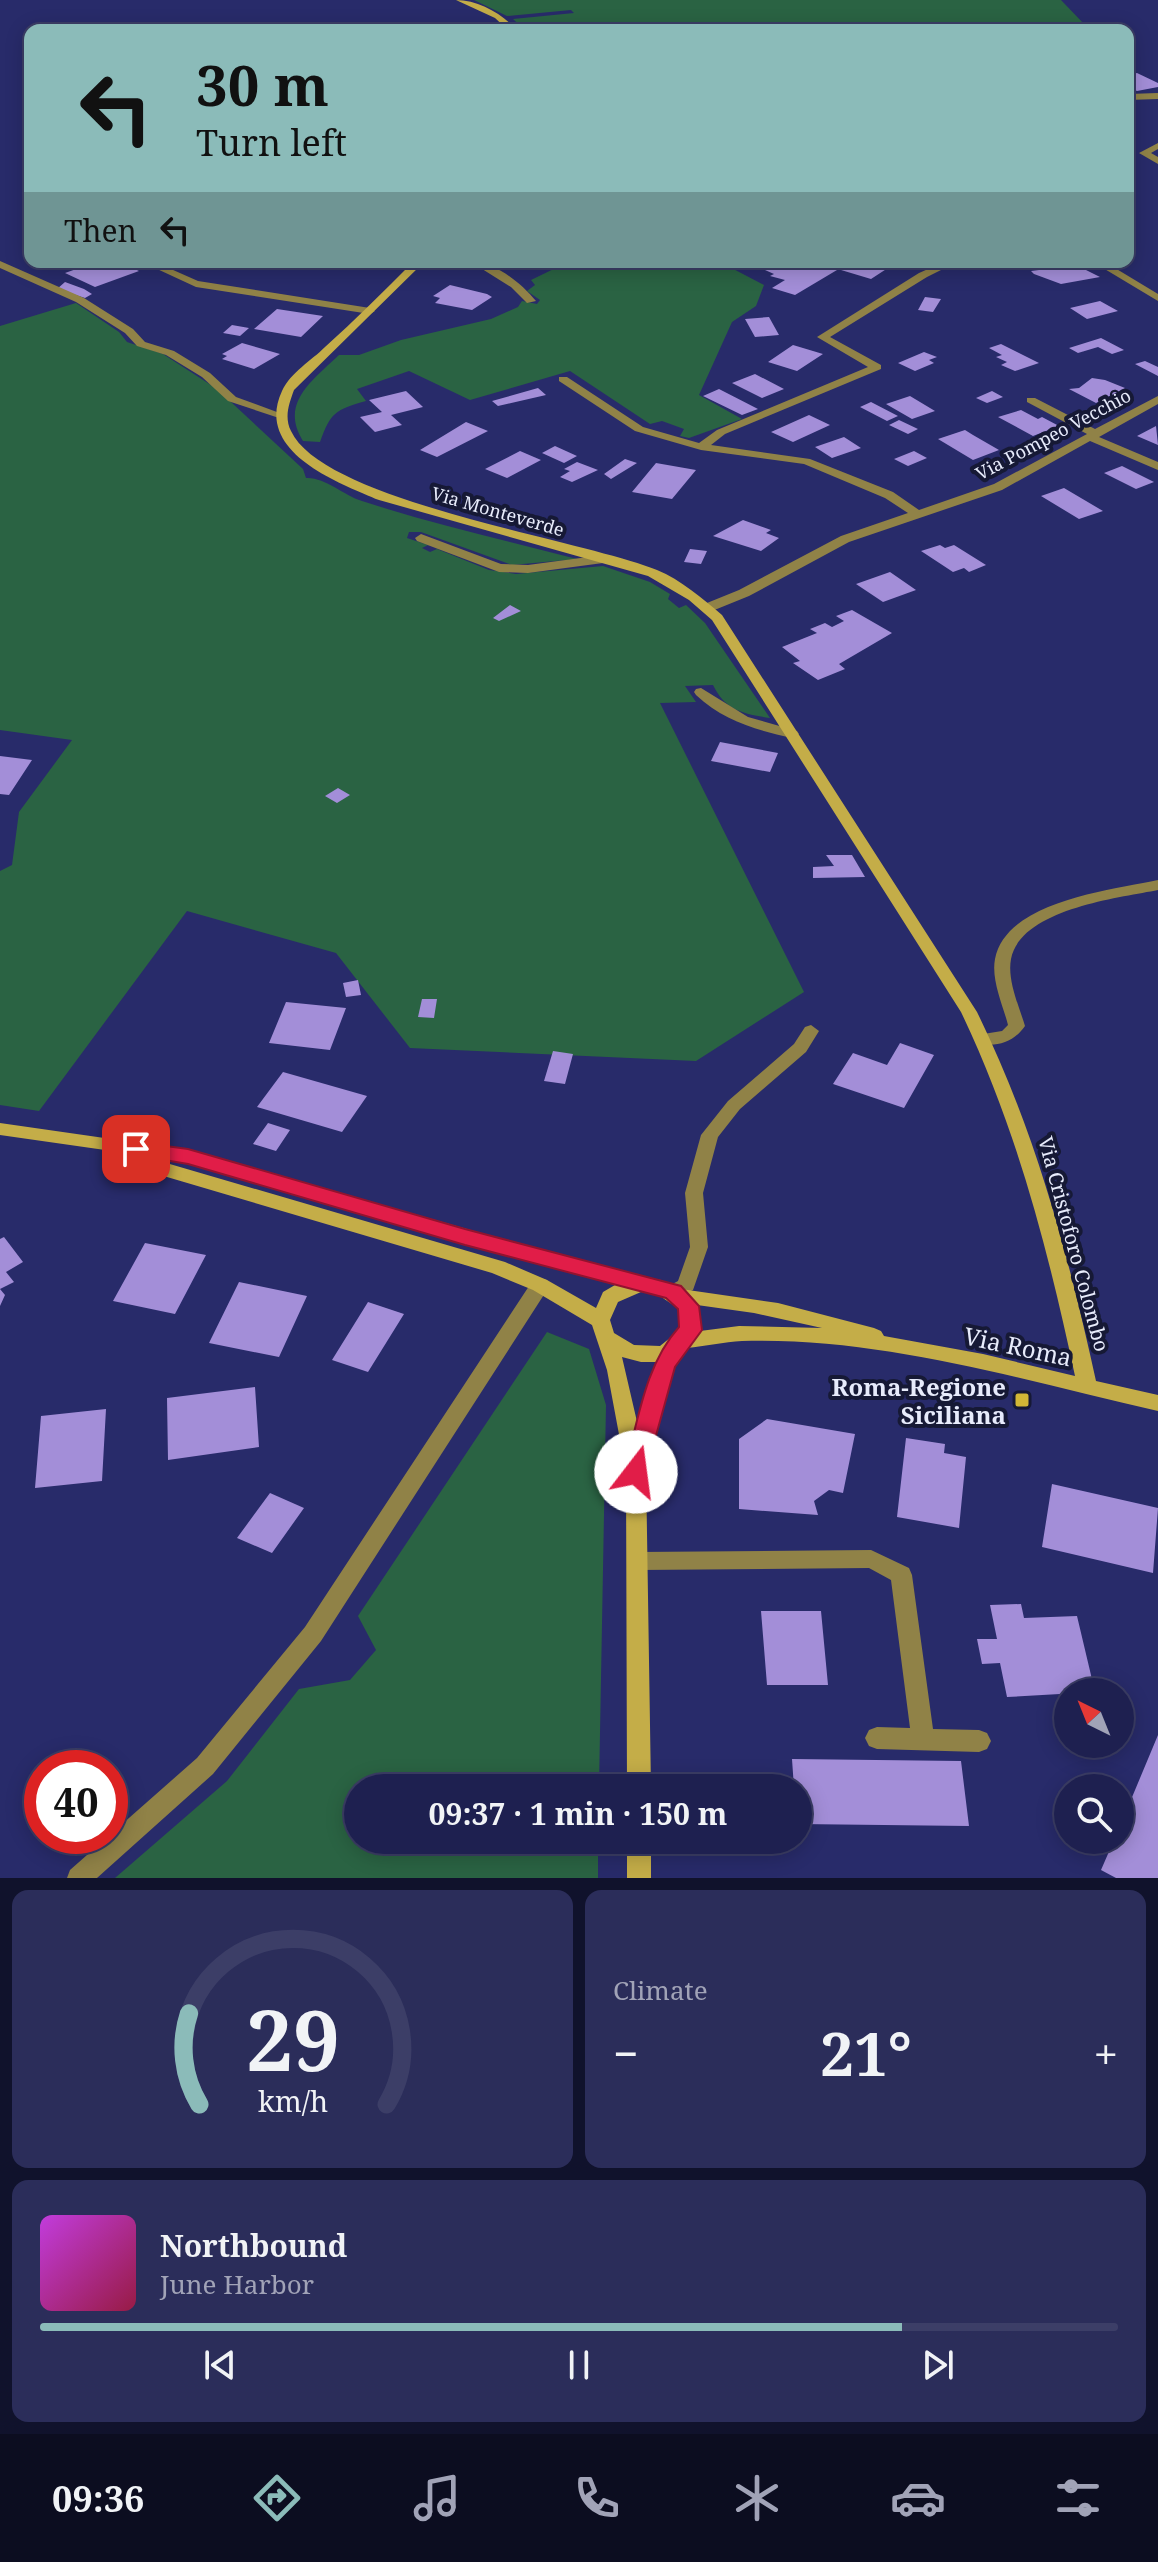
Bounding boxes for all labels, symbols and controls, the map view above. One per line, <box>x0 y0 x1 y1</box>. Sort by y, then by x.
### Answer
text: 30 m <box>196 46 329 122</box>
icon: left <box>64 56 168 160</box>
text: Turn left <box>196 118 347 167</box>
icon: left <box>153 208 197 252</box>
text: Then <box>64 210 137 251</box>
street label: Via Pompeo Vecchio <box>971 383 1135 485</box>
street label: Via Monteverde <box>429 481 567 541</box>
pin <box>102 1115 170 1183</box>
icon: arrive <box>114 1127 158 1171</box>
street label: Via Cristoforo Colombo <box>1032 1134 1116 1354</box>
street label: Via Roma <box>961 1318 1075 1374</box>
place label: Roma-Regione Siciliana <box>831 1370 1006 1431</box>
marker: Roma-Regione Siciliana <box>1013 1391 1031 1409</box>
position arrow <box>594 1430 678 1514</box>
north arrow <box>1054 1678 1134 1758</box>
map controls <box>1054 1678 1134 1854</box>
speed limit sign: 40 <box>24 1750 128 1854</box>
button: search <box>1054 1774 1134 1854</box>
text: 09:37 · 1 min · 150 m <box>429 1793 727 1834</box>
text: Climate <box>613 1972 708 2008</box>
text: 29 <box>245 1982 340 2095</box>
text: 21° <box>820 2012 912 2094</box>
text: − <box>613 2023 638 2083</box>
text: + <box>1093 2023 1118 2083</box>
text: km/h <box>257 2081 328 2120</box>
text: Northbound <box>160 2225 347 2266</box>
text: June Harbor <box>160 2266 314 2302</box>
icon: previous <box>198 2343 242 2387</box>
icon: pause <box>557 2343 601 2387</box>
icon: next <box>916 2343 960 2387</box>
icon: directions <box>249 2470 305 2526</box>
icon: music <box>409 2470 465 2526</box>
icon: phone <box>569 2470 625 2526</box>
icon: climate <box>729 2470 785 2526</box>
icon: car <box>890 2470 946 2526</box>
icon: filters <box>1050 2470 1106 2526</box>
text: 09:36 <box>52 2474 144 2523</box>

